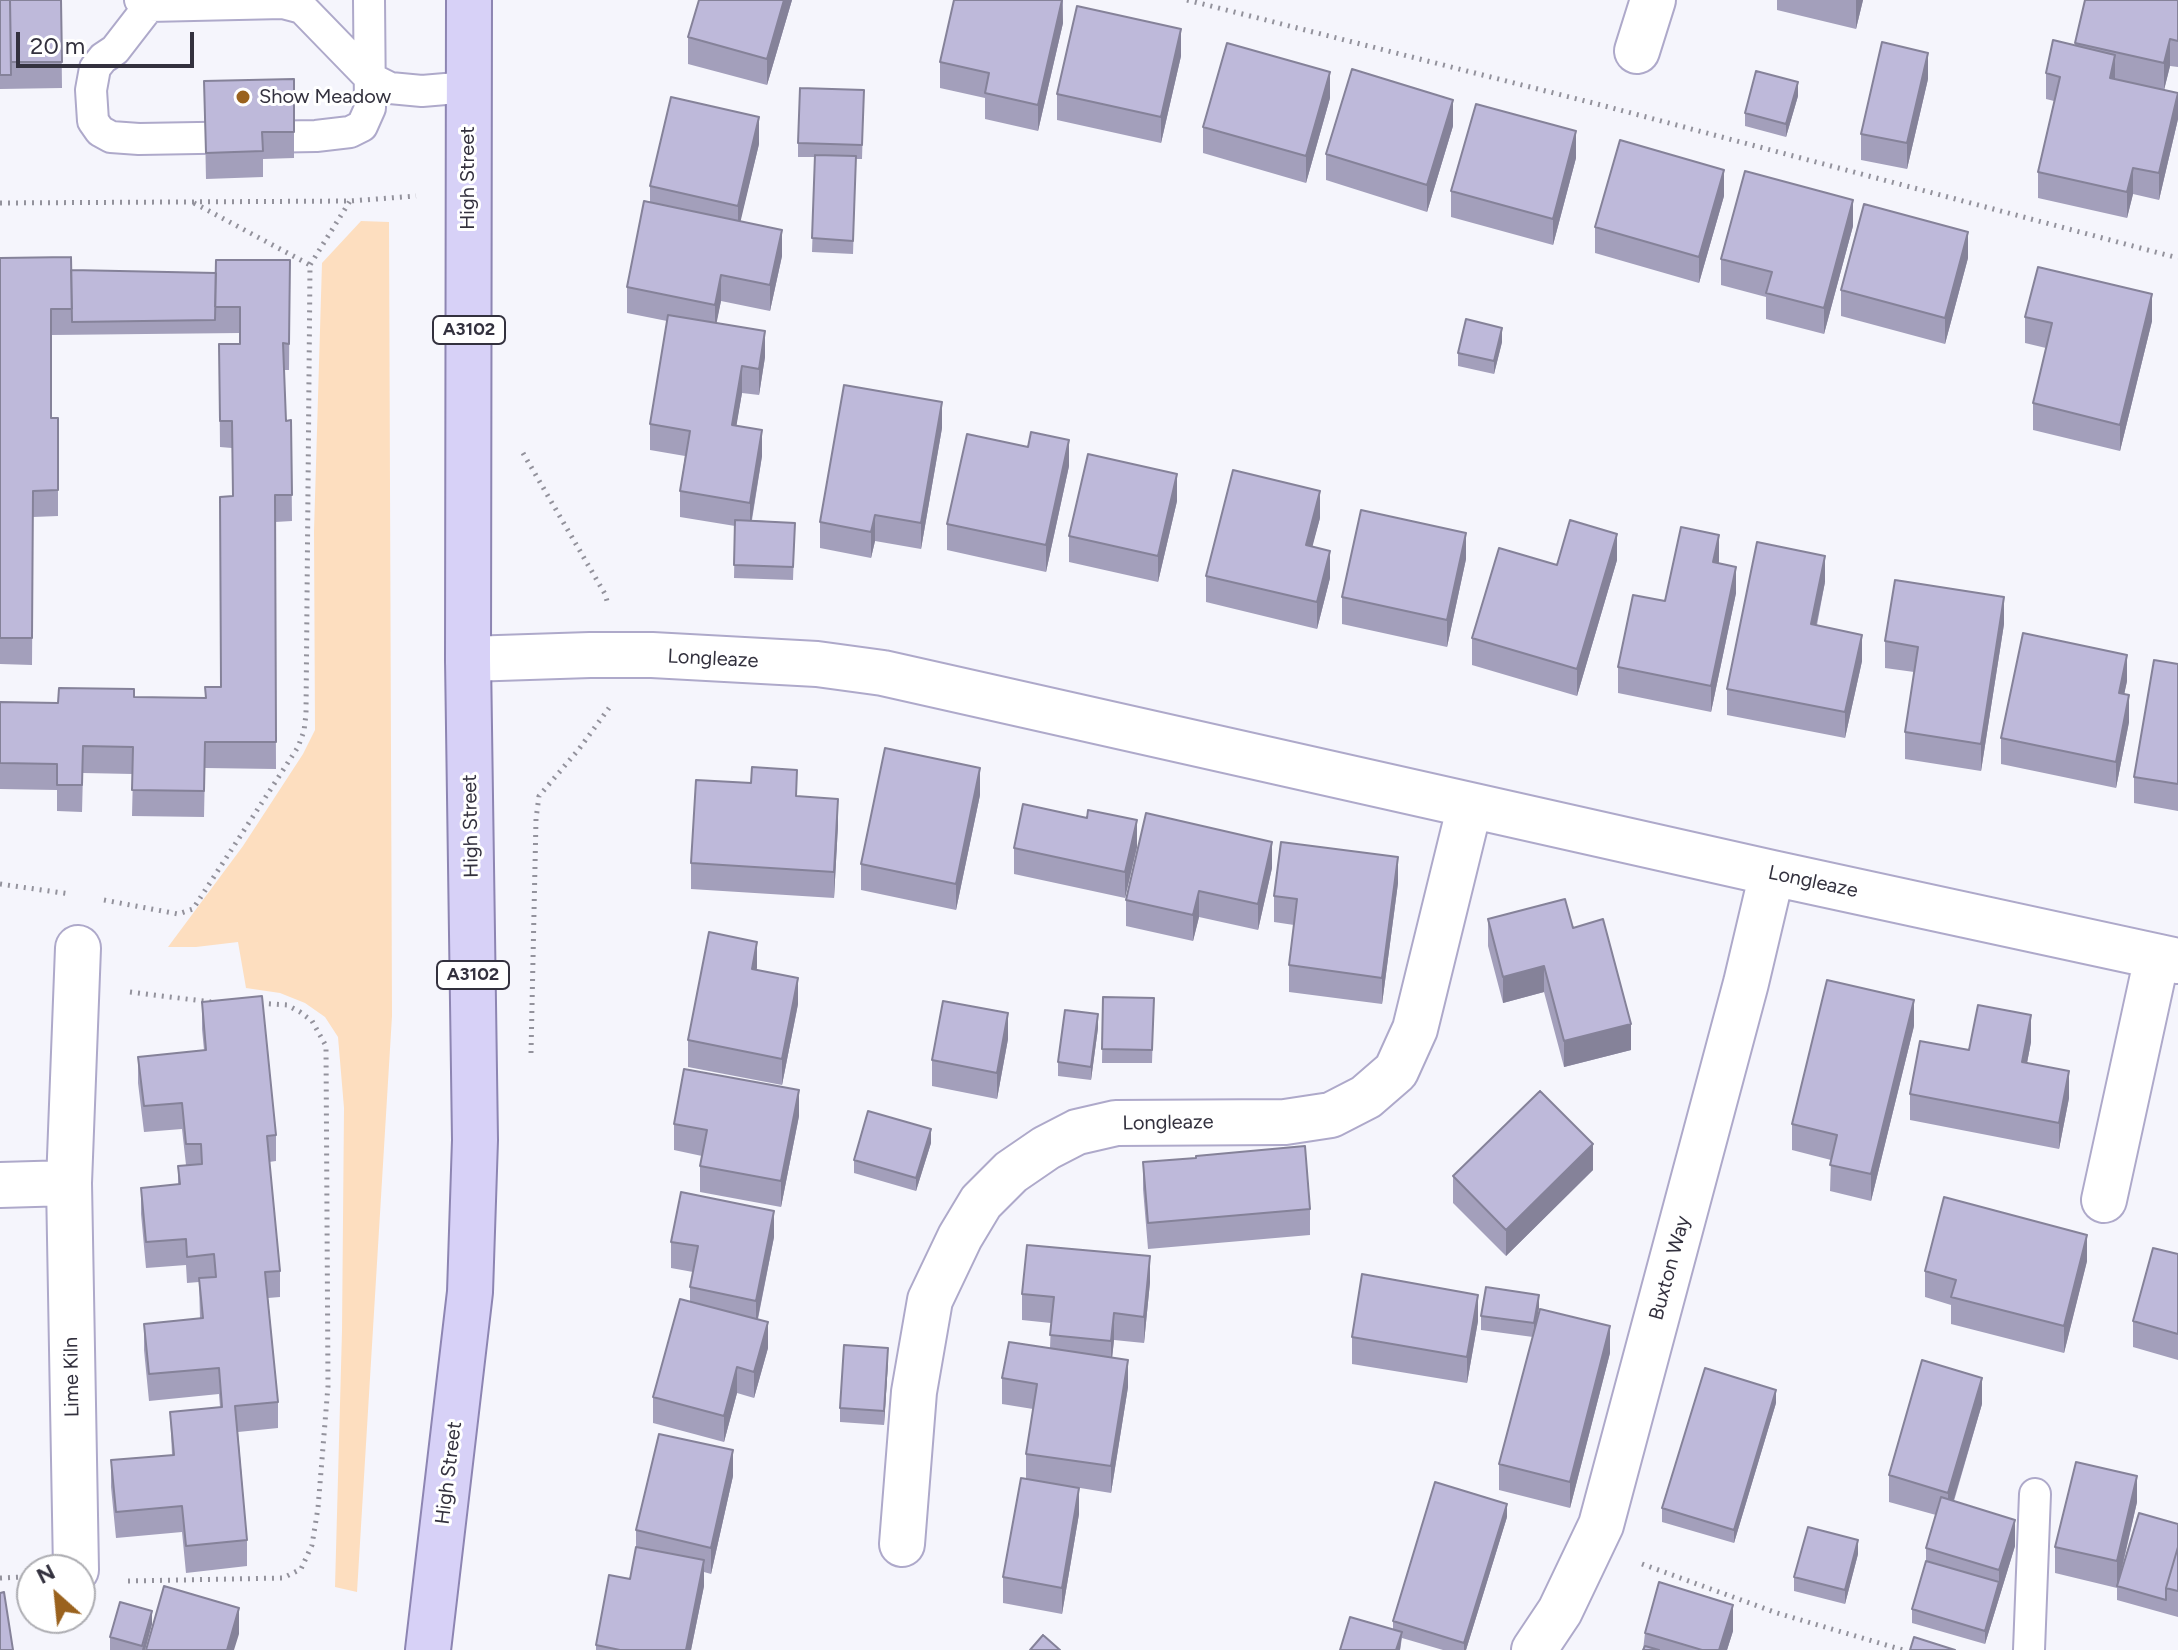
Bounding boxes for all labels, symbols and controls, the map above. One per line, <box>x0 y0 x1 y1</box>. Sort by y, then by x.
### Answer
scale bar <box>20 16 198 66</box>
text: 20 m <box>30 31 85 60</box>
place label: Show Meadow <box>259 85 391 109</box>
marker: Show Meadow <box>234 88 252 106</box>
street label: High Street <box>456 126 480 230</box>
road number: A3102 <box>433 316 505 344</box>
street label: Longleaze <box>667 645 759 673</box>
street label: High Street <box>458 774 484 878</box>
street label: Longleaze <box>1766 861 1860 903</box>
road number: A3102 <box>437 961 509 989</box>
street label: Longleaze <box>1122 1110 1214 1136</box>
street label: Buxton Way <box>1645 1213 1695 1323</box>
street label: Lime Kiln <box>59 1337 85 1417</box>
street label: High Street <box>431 1420 467 1526</box>
north arrow <box>16 1554 96 1634</box>
text: N <box>32 1558 59 1590</box>

